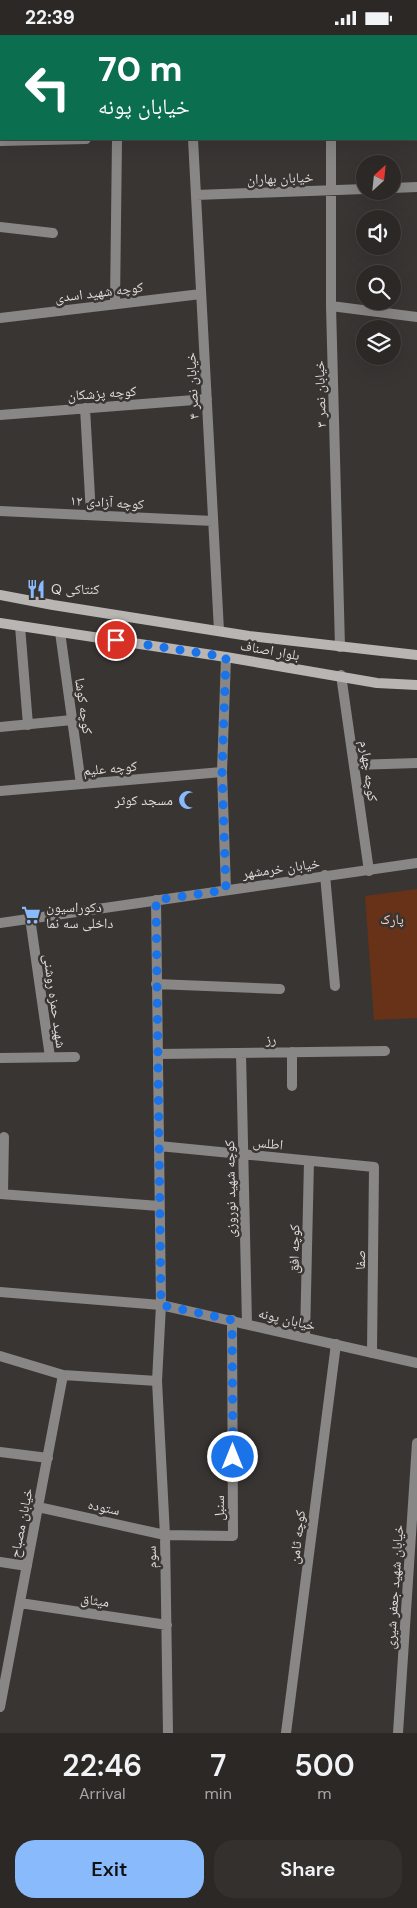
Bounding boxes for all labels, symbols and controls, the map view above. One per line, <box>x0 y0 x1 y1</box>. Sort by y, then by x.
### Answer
text: 22:39 <box>25 5 75 30</box>
text: 70 m <box>98 46 182 92</box>
icon: left <box>15 55 80 120</box>
text: خیابان پونه <box>98 92 190 121</box>
north arrow <box>356 155 401 200</box>
map controls <box>356 155 401 365</box>
street label: خیابان بهاران <box>246 168 314 188</box>
button: sound <box>356 210 401 255</box>
button: search <box>356 265 401 310</box>
street label: کوچه شهید اسدی <box>54 278 144 306</box>
button: layers <box>356 320 401 365</box>
street label: خیابان نصر ۴ <box>181 352 203 420</box>
street label: خیابان نصر ۳ <box>310 360 330 428</box>
street label: کوچه پزشکان <box>67 382 137 405</box>
street label: کوچه آزادی ۱۲ <box>70 491 145 513</box>
restaurant icon: Q کنتاکی <box>25 578 47 600</box>
place label: Q کنتاکی <box>51 580 100 598</box>
pin <box>95 619 137 661</box>
icon: arrive <box>102 626 130 654</box>
street label: بلوار اصناف <box>239 636 301 664</box>
street label: کوچه کوشا <box>71 677 97 735</box>
street label: کوچه چهارم <box>355 739 382 803</box>
street label: کوچه علیم <box>82 757 138 780</box>
mosque icon: مسجد کوثر <box>177 789 199 811</box>
place label: مسجد کوثر <box>114 791 173 809</box>
street label: خیابان خرمشهر <box>240 854 321 882</box>
place label: دکوراسیون داخلی سه نما <box>46 898 113 932</box>
supermarket icon: دکوراسیون داخلی سه نما <box>20 904 42 926</box>
park label: پارک <box>380 910 404 928</box>
street label: شهید حمزه روشنی <box>40 953 70 1049</box>
street label: رز <box>264 1030 277 1048</box>
street label: اطلس <box>252 1132 284 1154</box>
street label: کوچه شهید نوروزی <box>220 1140 240 1238</box>
street label: کوچه افق <box>285 1224 304 1274</box>
street label: صفا <box>351 1250 369 1270</box>
street label: خیابان پونه <box>257 1304 318 1334</box>
position arrow <box>206 1430 258 1482</box>
street label: خیابان مصباح <box>5 1487 38 1560</box>
street label: ستوده <box>86 1495 122 1519</box>
street label: سنبل <box>210 1495 228 1521</box>
street label: کوچه ثامن <box>285 1509 309 1565</box>
street label: خیابان شهید جعفر شیری <box>381 1524 407 1650</box>
street label: سوم <box>142 1545 161 1569</box>
street label: میثاق <box>79 1589 111 1611</box>
text: 22:46 <box>62 1746 142 1785</box>
text: 7 <box>210 1746 226 1785</box>
text: 500 <box>294 1746 355 1785</box>
text: Arrival <box>79 1783 126 1804</box>
text: min <box>205 1783 232 1804</box>
text: m <box>317 1783 332 1804</box>
button: Exit <box>15 1840 204 1898</box>
button: Share <box>214 1840 402 1898</box>

